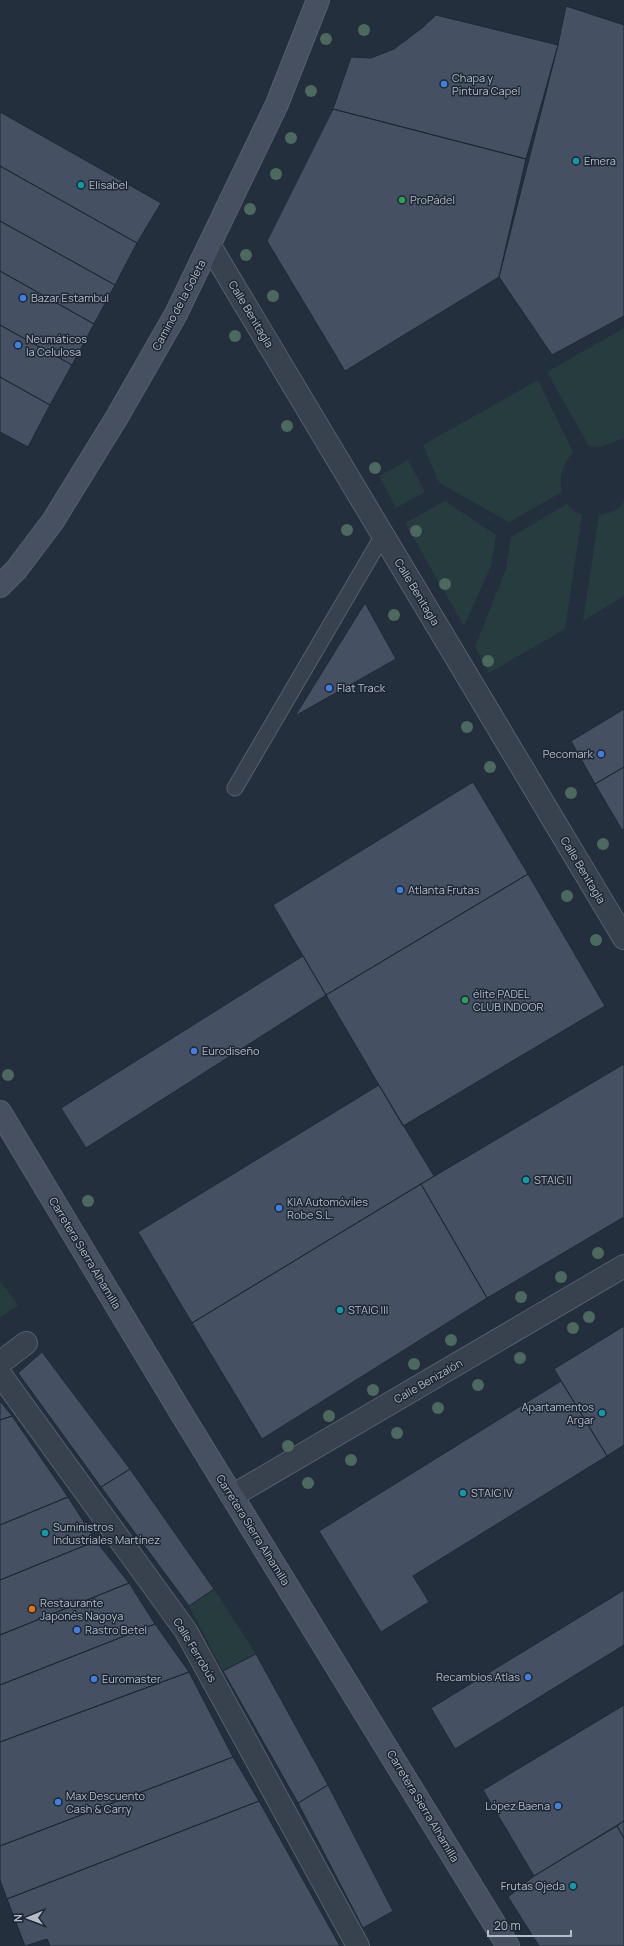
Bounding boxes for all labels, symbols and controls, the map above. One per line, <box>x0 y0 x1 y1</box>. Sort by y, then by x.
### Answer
place label: Chapa y Pintura Capel <box>452 70 520 98</box>
marker: Chapa y Pintura Capel <box>439 79 449 89</box>
place label: Emera <box>584 153 616 168</box>
marker: Emera <box>571 156 581 166</box>
place label: Elisabel <box>89 177 128 192</box>
marker: Elisabel <box>76 180 86 190</box>
place label: ProPádel <box>410 192 455 207</box>
marker: ProPádel <box>397 195 407 205</box>
street label: Camino de la Goleta <box>148 257 209 353</box>
street label: Calle Benitagla <box>226 277 277 350</box>
place label: Bazar Estambul <box>31 290 109 305</box>
marker: Bazar Estambul <box>18 293 28 303</box>
place label: Neumáticos la Celulosa <box>26 331 87 359</box>
marker: Neumáticos la Celulosa <box>13 340 23 350</box>
street label: Calle Benitagla <box>392 555 443 628</box>
place label: Flat Track <box>337 680 386 695</box>
marker: Flat Track <box>324 683 334 693</box>
place label: Pecomark <box>543 746 594 761</box>
marker: Pecomark <box>596 749 606 759</box>
street label: Calle Benitagla <box>558 833 609 906</box>
place label: Atlanta Frutas <box>408 882 480 897</box>
marker: Atlanta Frutas <box>395 885 405 895</box>
place label: élite PADEL CLUB INDOOR <box>473 986 544 1014</box>
marker: élite PADEL CLUB INDOOR <box>460 995 470 1005</box>
place label: Eurodiseño <box>202 1043 260 1058</box>
marker: Eurodiseño <box>189 1046 199 1056</box>
place label: STAIG II <box>534 1172 572 1187</box>
marker: STAIG II <box>521 1175 531 1185</box>
street label: Carretera Sierra Alhamilla <box>46 1194 125 1311</box>
place label: KIA Automóviles Robe S.L. <box>287 1194 368 1222</box>
marker: KIA Automóviles Robe S.L. <box>274 1203 284 1213</box>
place label: STAIG III <box>348 1302 388 1317</box>
marker: STAIG III <box>335 1305 345 1315</box>
street label: Calle Benizalón <box>391 1355 465 1406</box>
place label: Apartamentos Argar <box>521 1399 594 1427</box>
marker: Apartamentos Argar <box>597 1408 607 1418</box>
street label: Carretera Sierra Alhamilla <box>213 1471 294 1588</box>
place label: STAIG IV <box>471 1485 513 1500</box>
marker: STAIG IV <box>458 1488 468 1498</box>
place label: Suministros Industriales Martínez <box>53 1519 160 1547</box>
marker: Suministros Industriales Martínez <box>40 1528 50 1538</box>
place label: Restaurante Japonés Nagoya <box>40 1595 123 1623</box>
marker: Restaurante Japonés Nagoya <box>27 1604 37 1614</box>
street label: Calle Ferrobús <box>170 1615 221 1685</box>
place label: Rastro Betel <box>85 1622 147 1637</box>
marker: Rastro Betel <box>72 1625 82 1635</box>
place label: Recambios Atlas <box>436 1669 520 1684</box>
place label: Euromaster <box>102 1671 161 1686</box>
marker: Recambios Atlas <box>523 1672 533 1682</box>
marker: Euromaster <box>89 1674 99 1684</box>
street label: Carretera Sierra Alhamilla <box>384 1747 463 1864</box>
place label: Max Descuento Cash & Carry <box>66 1788 146 1816</box>
marker: Max Descuento Cash & Carry <box>53 1797 63 1807</box>
place label: López Baena <box>485 1798 550 1813</box>
marker: López Baena <box>553 1801 563 1811</box>
place label: Frutas Ojeda <box>501 1878 565 1893</box>
marker: Frutas Ojeda <box>568 1881 578 1891</box>
north arrow <box>8 1898 48 1938</box>
scale bar <box>488 1912 571 1938</box>
text: N <box>10 1914 25 1922</box>
text: 20 m <box>494 1917 521 1934</box>

